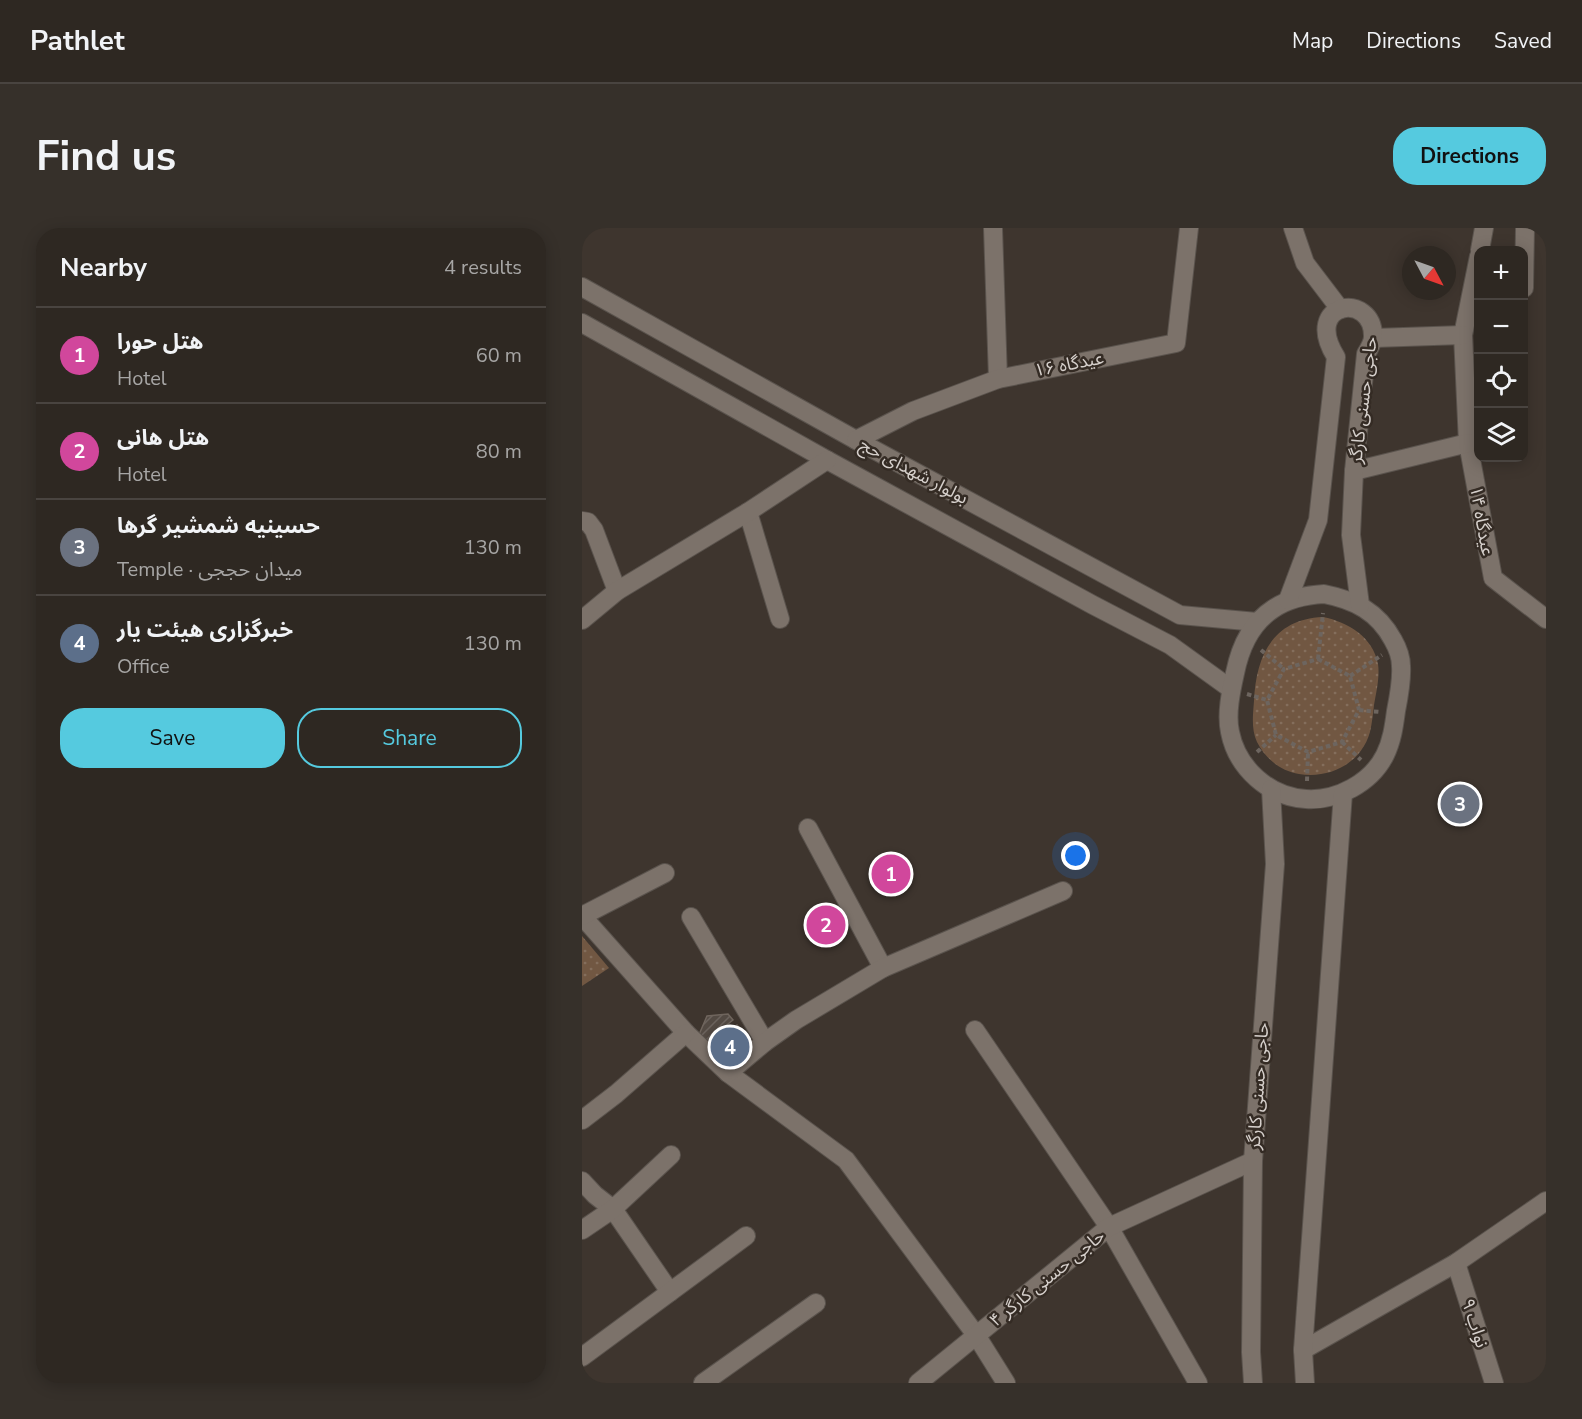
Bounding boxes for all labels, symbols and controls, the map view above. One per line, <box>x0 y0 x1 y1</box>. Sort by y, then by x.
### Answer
text: Pathlet <box>30 22 125 60</box>
text: Map <box>1292 27 1333 55</box>
text: Directions <box>1366 27 1461 55</box>
text: Saved <box>1494 27 1552 55</box>
button: Directions <box>1393 127 1546 185</box>
text: Find us <box>36 128 176 185</box>
north arrow <box>1402 246 1456 300</box>
map controls <box>1474 246 1528 462</box>
button: + <box>1474 246 1528 300</box>
text: Nearby <box>60 250 147 285</box>
text: 4 results <box>444 254 522 281</box>
button: − <box>1474 300 1528 354</box>
text: هتل حورا <box>117 327 203 357</box>
street label: حاجی حسنی کارگر <box>1343 335 1383 466</box>
text: 1 <box>74 342 86 369</box>
text: 60 m <box>476 342 522 369</box>
street label: عیدگاه ۱۶ <box>1032 345 1106 383</box>
button: locate <box>1474 354 1528 408</box>
text: Hotel <box>117 365 167 392</box>
button: layers <box>1474 408 1528 462</box>
text: هتل هانی <box>117 423 209 453</box>
street label: بولوار شهدای حج <box>855 432 972 511</box>
text: 2 <box>74 438 86 465</box>
text: 80 m <box>476 438 522 465</box>
text: Hotel <box>117 461 167 488</box>
street label: عیدگاه ۱۴ <box>1464 484 1500 558</box>
text: حسینیه شمشیر گرها <box>117 511 320 541</box>
text: 3 <box>74 534 86 561</box>
text: 130 m <box>464 534 522 561</box>
text: Temple · میدان حججی <box>117 556 302 583</box>
text: خبرگزاری هیئت یار <box>117 615 293 645</box>
text: 4 <box>74 630 86 657</box>
text: 130 m <box>464 630 522 657</box>
text: Office <box>117 653 170 680</box>
button: Save <box>60 708 285 768</box>
button: Share <box>297 708 522 768</box>
pin: 3 <box>1440 782 1480 826</box>
your location <box>1061 841 1090 870</box>
pin: 1 <box>872 852 910 896</box>
pin: 2 <box>806 902 846 948</box>
street label: حاجی حسنی کارگر <box>1242 1022 1274 1151</box>
pin: 4 <box>710 1024 750 1070</box>
street label: حاجی حسنی کارگر ۴ <box>984 1224 1110 1332</box>
street label: نواب ۹ <box>1456 1295 1494 1351</box>

